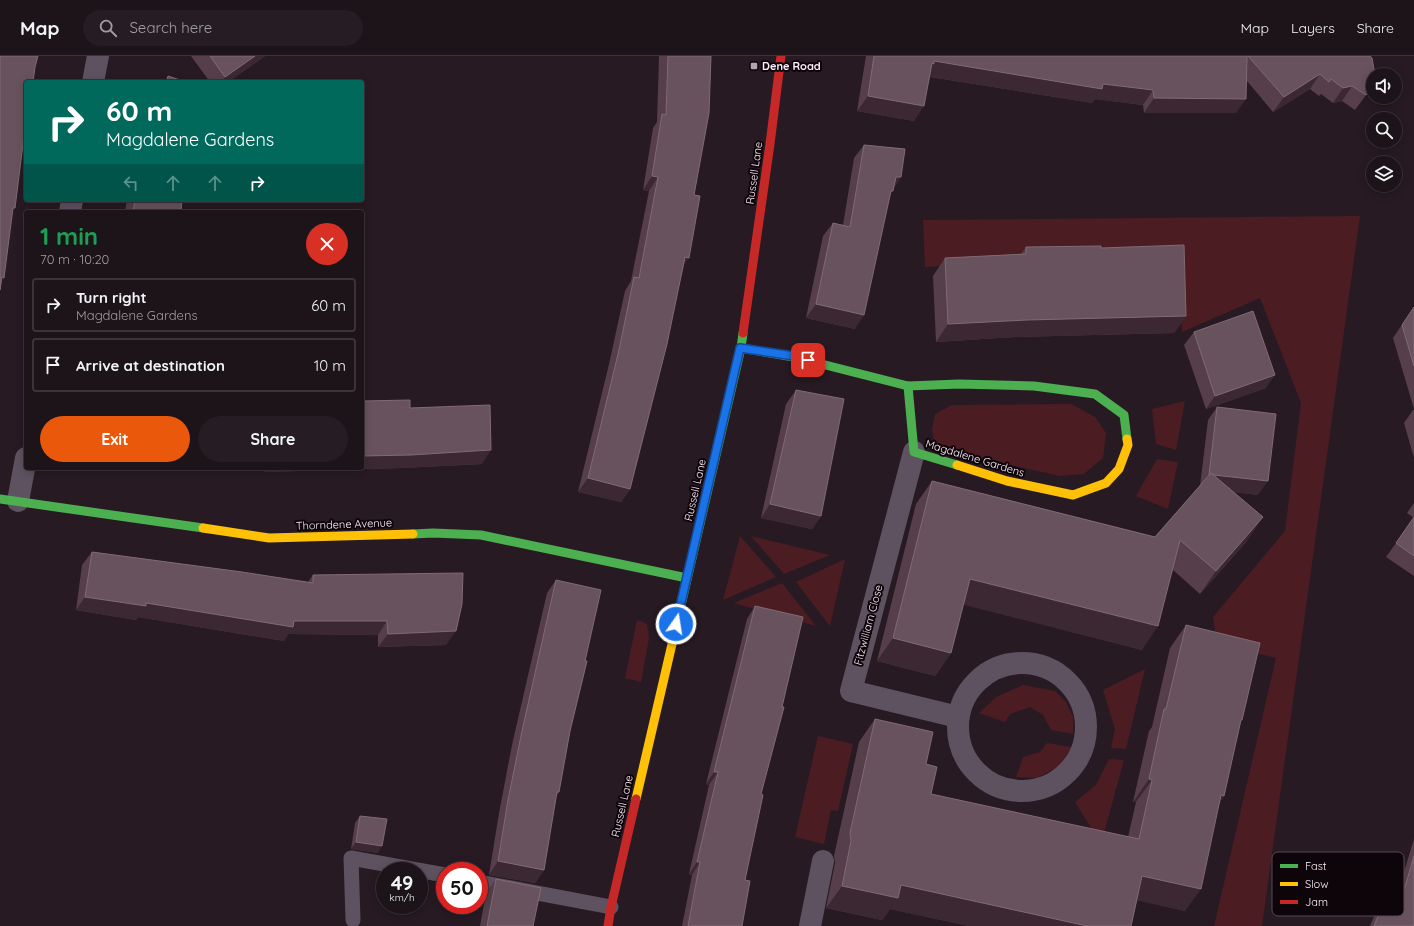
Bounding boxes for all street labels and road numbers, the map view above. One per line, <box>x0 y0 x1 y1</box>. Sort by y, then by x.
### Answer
street label: Russell Lane <box>743 141 765 205</box>
street label: Magdalene Gardens <box>924 436 1026 480</box>
street label: Russell Lane <box>681 458 709 522</box>
street label: Thorndene Avenue <box>296 515 392 533</box>
street label: Fitzwilliam Close <box>851 583 885 667</box>
street label: Russell Lane <box>608 774 636 838</box>

